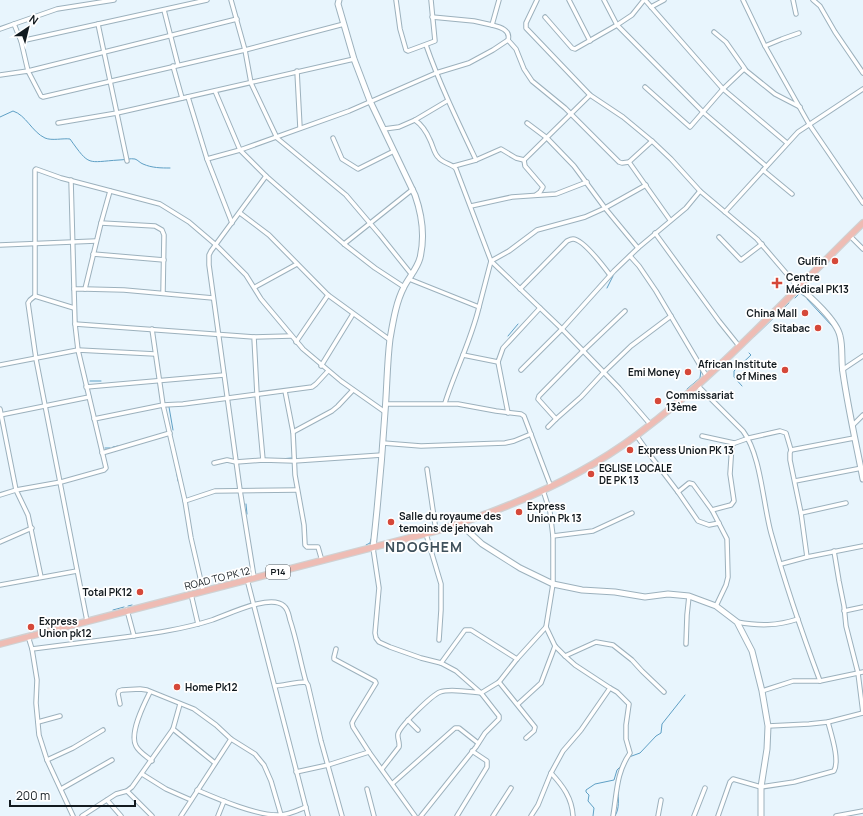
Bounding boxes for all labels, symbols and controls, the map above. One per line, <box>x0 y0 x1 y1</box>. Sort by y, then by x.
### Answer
north arrow <box>8 8 48 48</box>
text: N <box>26 11 42 28</box>
place label: Gulfin <box>798 254 827 268</box>
marker: Gulfin <box>830 256 840 266</box>
place label: Centre Médical PK13 <box>786 270 849 296</box>
marker: Centre Médical PK13 <box>771 277 783 289</box>
place label: China Mall <box>747 306 797 320</box>
marker: China Mall <box>800 308 810 318</box>
place label: Sitabac <box>773 321 810 335</box>
marker: Sitabac <box>813 323 823 333</box>
place label: African Institute of Mines <box>698 357 778 383</box>
place label: Emi Money <box>628 365 680 379</box>
marker: African Institute of Mines <box>780 365 790 375</box>
marker: Emi Money <box>683 367 693 377</box>
place label: Commissariat 13ème <box>666 388 734 414</box>
marker: Commissariat 13ème <box>653 396 663 406</box>
place label: Express Union PK 13 <box>638 443 734 457</box>
marker: Express Union PK 13 <box>625 445 635 455</box>
place label: EGLISE LOCALE DE PK 13 <box>599 461 672 487</box>
marker: EGLISE LOCALE DE PK 13 <box>586 469 596 479</box>
place label: Express Union Pk 13 <box>527 499 582 525</box>
marker: Express Union Pk 13 <box>514 507 524 517</box>
place label: Salle du royaume des temoins de jehovah <box>399 509 502 535</box>
marker: Salle du royaume des temoins de jehovah <box>386 517 396 527</box>
district label: NDOGHEM <box>385 537 463 556</box>
street label: ROAD TO PK 12 <box>183 563 251 593</box>
road number: P14 <box>266 565 290 579</box>
place label: Total PK12 <box>82 585 132 599</box>
marker: Total PK12 <box>135 587 145 597</box>
place label: Express Union pk12 <box>39 614 92 640</box>
marker: Express Union pk12 <box>26 622 36 632</box>
place label: Home Pk12 <box>185 680 237 694</box>
marker: Home Pk12 <box>172 682 182 692</box>
scale bar <box>10 782 135 808</box>
text: 200 m <box>16 787 50 804</box>

